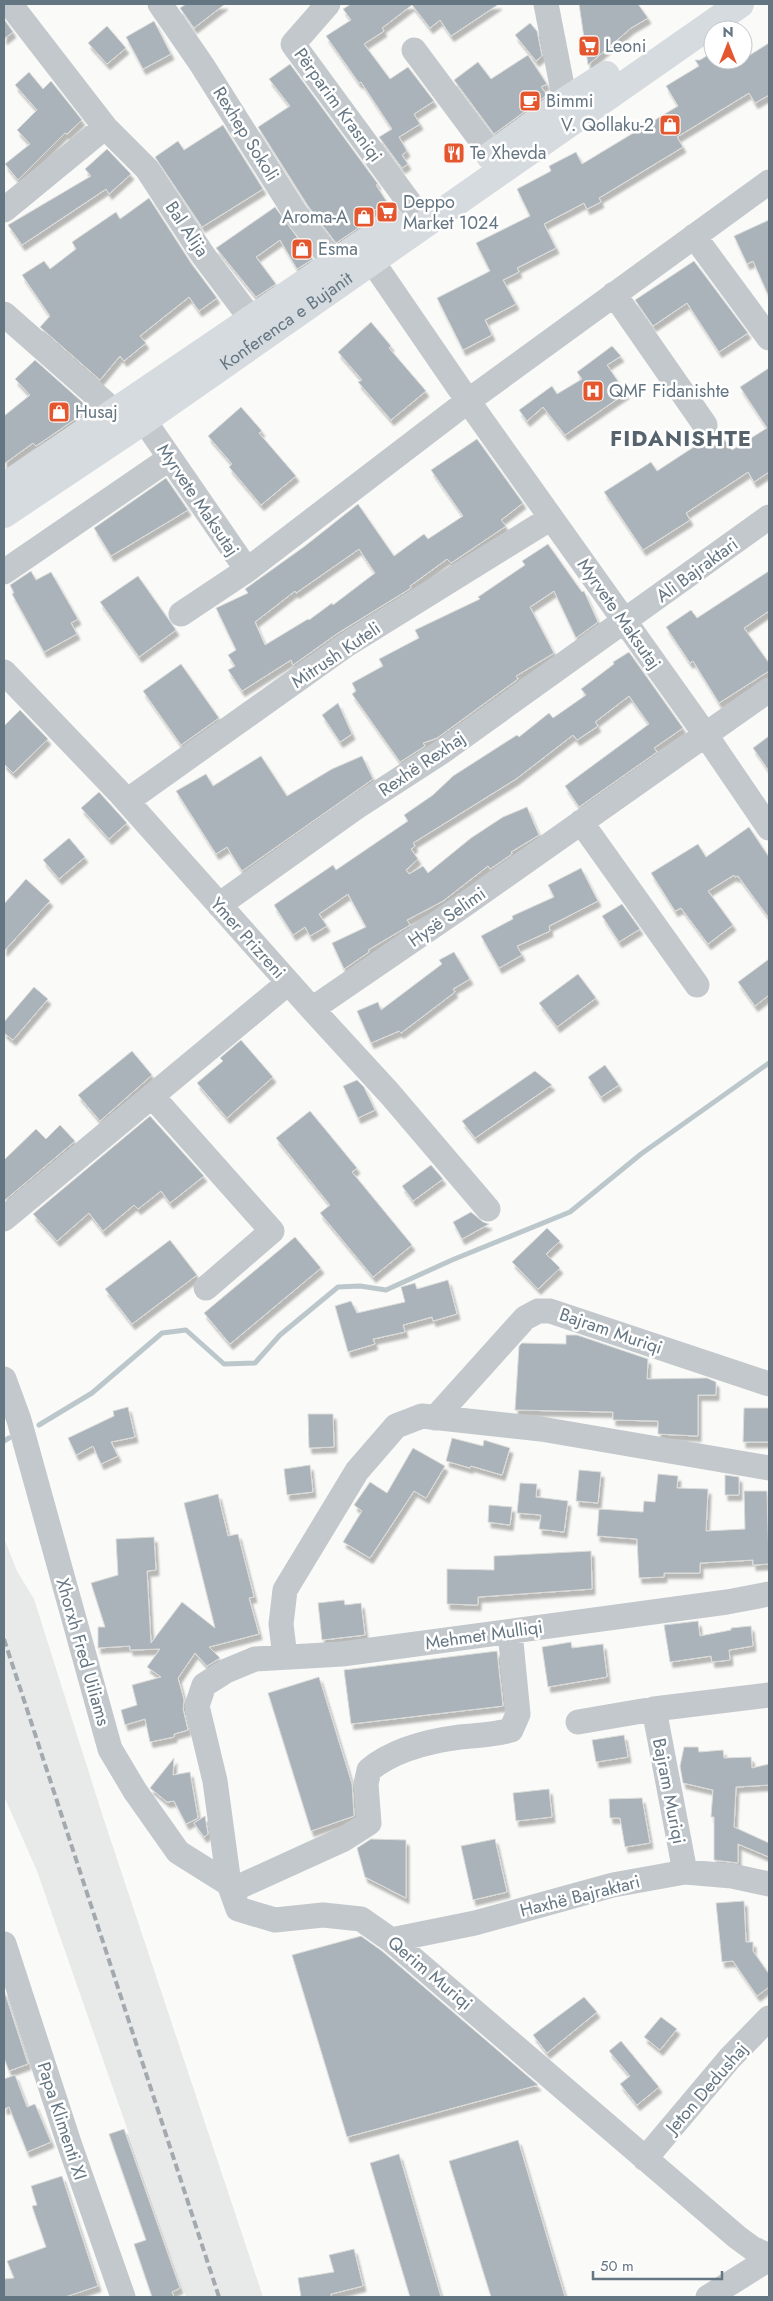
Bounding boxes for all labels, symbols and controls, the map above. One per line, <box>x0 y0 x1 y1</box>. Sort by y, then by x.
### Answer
north arrow <box>703 20 753 70</box>
text: N <box>722 22 734 42</box>
place label: Leoni <box>605 33 646 59</box>
supermarket icon: Leoni <box>577 34 601 58</box>
street label: Përparim Krasniqi <box>288 43 388 167</box>
street label: Rexhep Sokoli <box>207 82 285 186</box>
place label: Bimmi <box>546 88 593 114</box>
cafe icon: Bimmi <box>518 89 542 113</box>
place label: V. Qollaku-2 <box>561 112 654 138</box>
shop icon: V. Qollaku-2 <box>658 113 682 137</box>
place label: Te Xhevda <box>470 140 547 166</box>
restaurant icon: Te Xhevda <box>442 141 466 165</box>
place label: Deppo Market 1024 <box>403 189 499 236</box>
street label: Bal Alija <box>159 196 215 262</box>
supermarket icon: Deppo Market 1024 <box>375 200 399 224</box>
place label: Aroma-A <box>282 204 348 230</box>
shop icon: Aroma-A <box>352 205 376 229</box>
place label: Esma <box>318 236 358 262</box>
shop icon: Esma <box>290 237 314 261</box>
street label: Konferenca e Bujanit <box>215 265 358 376</box>
place label: QMF Fidanishte <box>609 378 729 404</box>
hospital icon: QMF Fidanishte <box>581 379 605 403</box>
place label: Husaj <box>75 399 118 425</box>
shop icon: Husaj <box>47 400 71 424</box>
district label: FIDANISHTE <box>610 422 752 454</box>
street label: Myrvete Maksutaj <box>151 439 245 561</box>
street label: Ali Bajraktari <box>651 531 743 609</box>
street label: Myrvete Maksutaj <box>571 553 667 675</box>
street label: Mitrush Kuteli <box>286 615 386 695</box>
street label: Rexhë Rexhaj <box>373 725 471 803</box>
street label: Hysë Selimi <box>403 881 491 953</box>
street label: Ymer Prizreni <box>204 892 292 984</box>
street label: Bajram Muriqi <box>556 1301 666 1361</box>
street label: Xhorxh Fred Uiliams <box>49 1575 117 1729</box>
street label: Mehmet Mulliqi <box>424 1614 544 1656</box>
street label: Bajram Muriqi <box>646 1736 692 1846</box>
street label: Haxhë Bajraktari <box>517 1869 643 1923</box>
street label: Qerim Muriqi <box>382 1930 478 2016</box>
street label: Jeton Dedushaj <box>659 2037 754 2141</box>
street label: Papa Klimenti XI <box>31 2059 93 2183</box>
scale bar <box>593 2248 722 2280</box>
text: 50 m <box>600 2255 634 2277</box>

